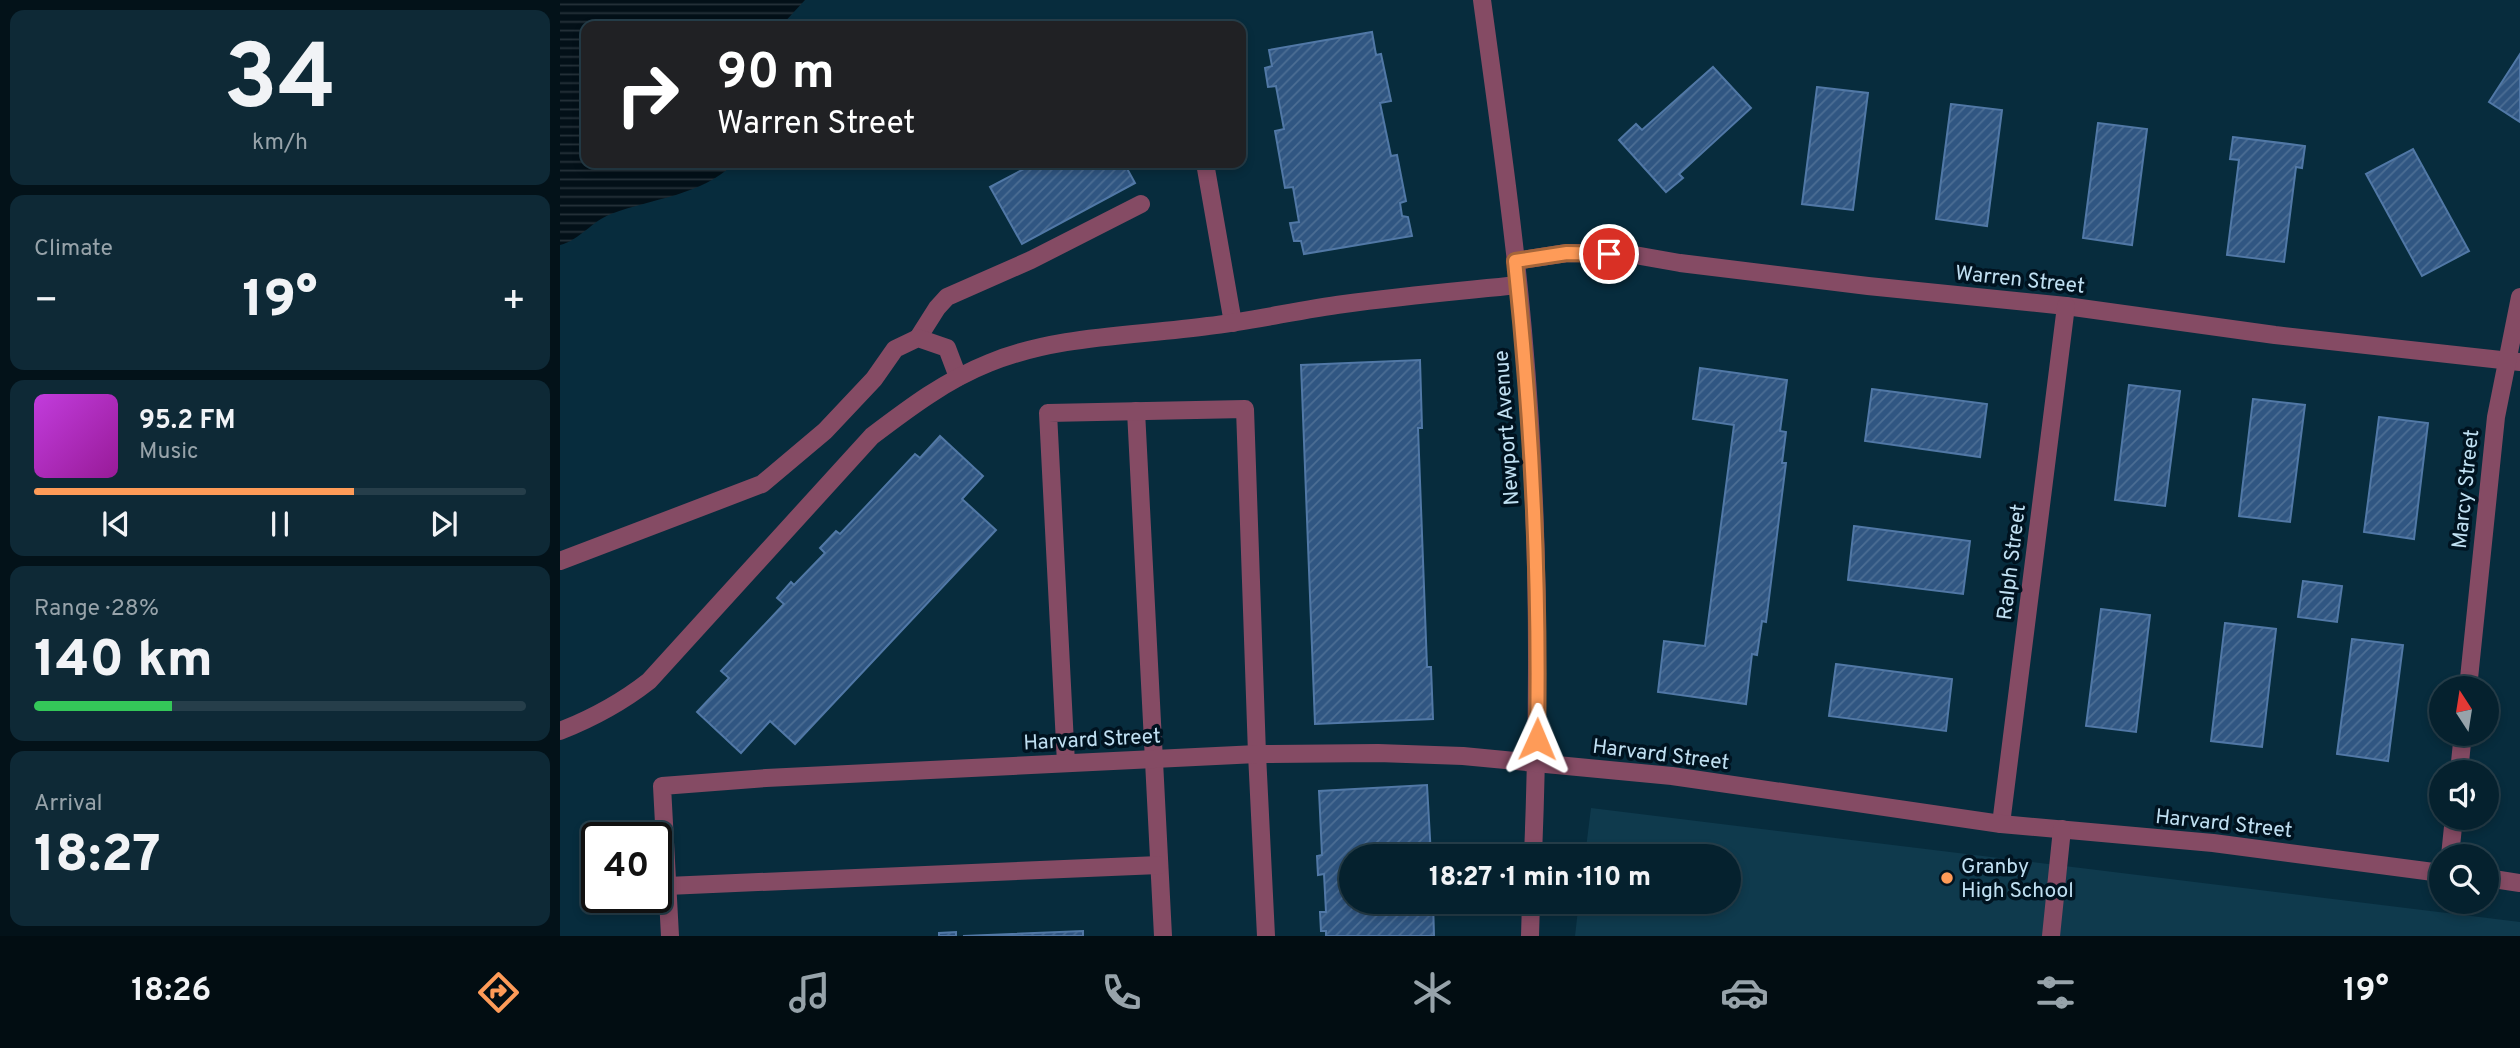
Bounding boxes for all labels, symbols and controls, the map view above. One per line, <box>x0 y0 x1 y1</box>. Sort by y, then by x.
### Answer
text: 34 <box>223 26 337 141</box>
text: 90 m <box>717 44 835 106</box>
icon: right <box>602 49 693 140</box>
text: Warren Street <box>717 105 915 145</box>
text: km/h <box>252 129 308 158</box>
pin <box>1579 224 1639 284</box>
text: Climate <box>34 235 113 264</box>
icon: arrive <box>1590 235 1628 273</box>
street label: Warren Street <box>1954 260 2086 301</box>
text: 19° <box>242 269 318 335</box>
text: − <box>34 278 59 327</box>
text: + <box>501 278 526 327</box>
street label: Newport Avenue <box>1489 349 1526 506</box>
text: 95.2 FM <box>139 405 236 438</box>
street label: Marcy Street <box>2447 428 2486 550</box>
text: Music <box>139 438 199 467</box>
street label: Ralph Street <box>1992 503 2033 622</box>
icon: previous <box>97 505 135 543</box>
icon: pause <box>261 505 299 543</box>
icon: next <box>425 505 463 543</box>
text: Range · 28% <box>34 595 159 624</box>
text: 140 km <box>34 629 213 695</box>
north arrow <box>2429 676 2499 746</box>
map controls <box>2429 676 2499 914</box>
position arrow <box>1500 702 1574 776</box>
street label: Harvard Street <box>1023 723 1161 758</box>
street label: Harvard Street <box>1591 734 1731 777</box>
button: sound <box>2429 760 2499 830</box>
text: Arrival <box>34 790 103 819</box>
street label: Harvard Street <box>2154 804 2294 845</box>
speed limit sign: 40 <box>581 822 672 913</box>
text: 18:27 <box>34 824 161 890</box>
button: search <box>2429 844 2499 914</box>
place label: Granby High School <box>1961 854 2074 905</box>
text: 18:27 · 1 min · 110 m <box>1429 862 1651 895</box>
marker: Granby High School <box>1939 870 1955 886</box>
icon: directions <box>474 968 523 1017</box>
icon: music <box>785 968 834 1017</box>
icon: phone <box>1097 968 1146 1017</box>
icon: climate <box>1408 968 1457 1017</box>
icon: car <box>1720 968 1769 1017</box>
icon: filters <box>2031 968 2080 1017</box>
text: 18:26 <box>131 972 211 1012</box>
text: 19° <box>2343 972 2389 1012</box>

